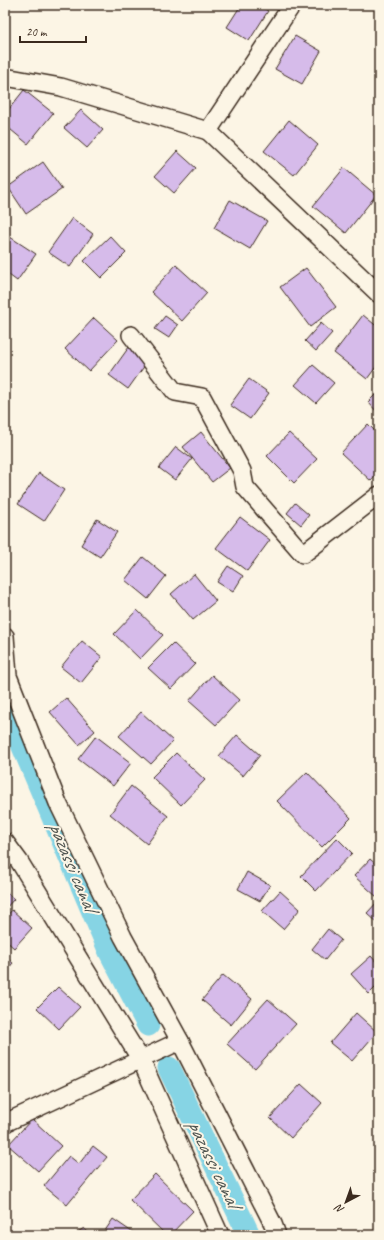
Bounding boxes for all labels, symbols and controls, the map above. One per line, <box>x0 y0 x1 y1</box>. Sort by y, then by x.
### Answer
scale bar <box>20 18 86 44</box>
text: 20 m <box>26 24 48 40</box>
water label: pazassi canal <box>42 817 106 921</box>
water label: pazassi canal <box>181 1114 249 1217</box>
north arrow <box>326 1182 366 1222</box>
text: N <box>331 1201 347 1217</box>

